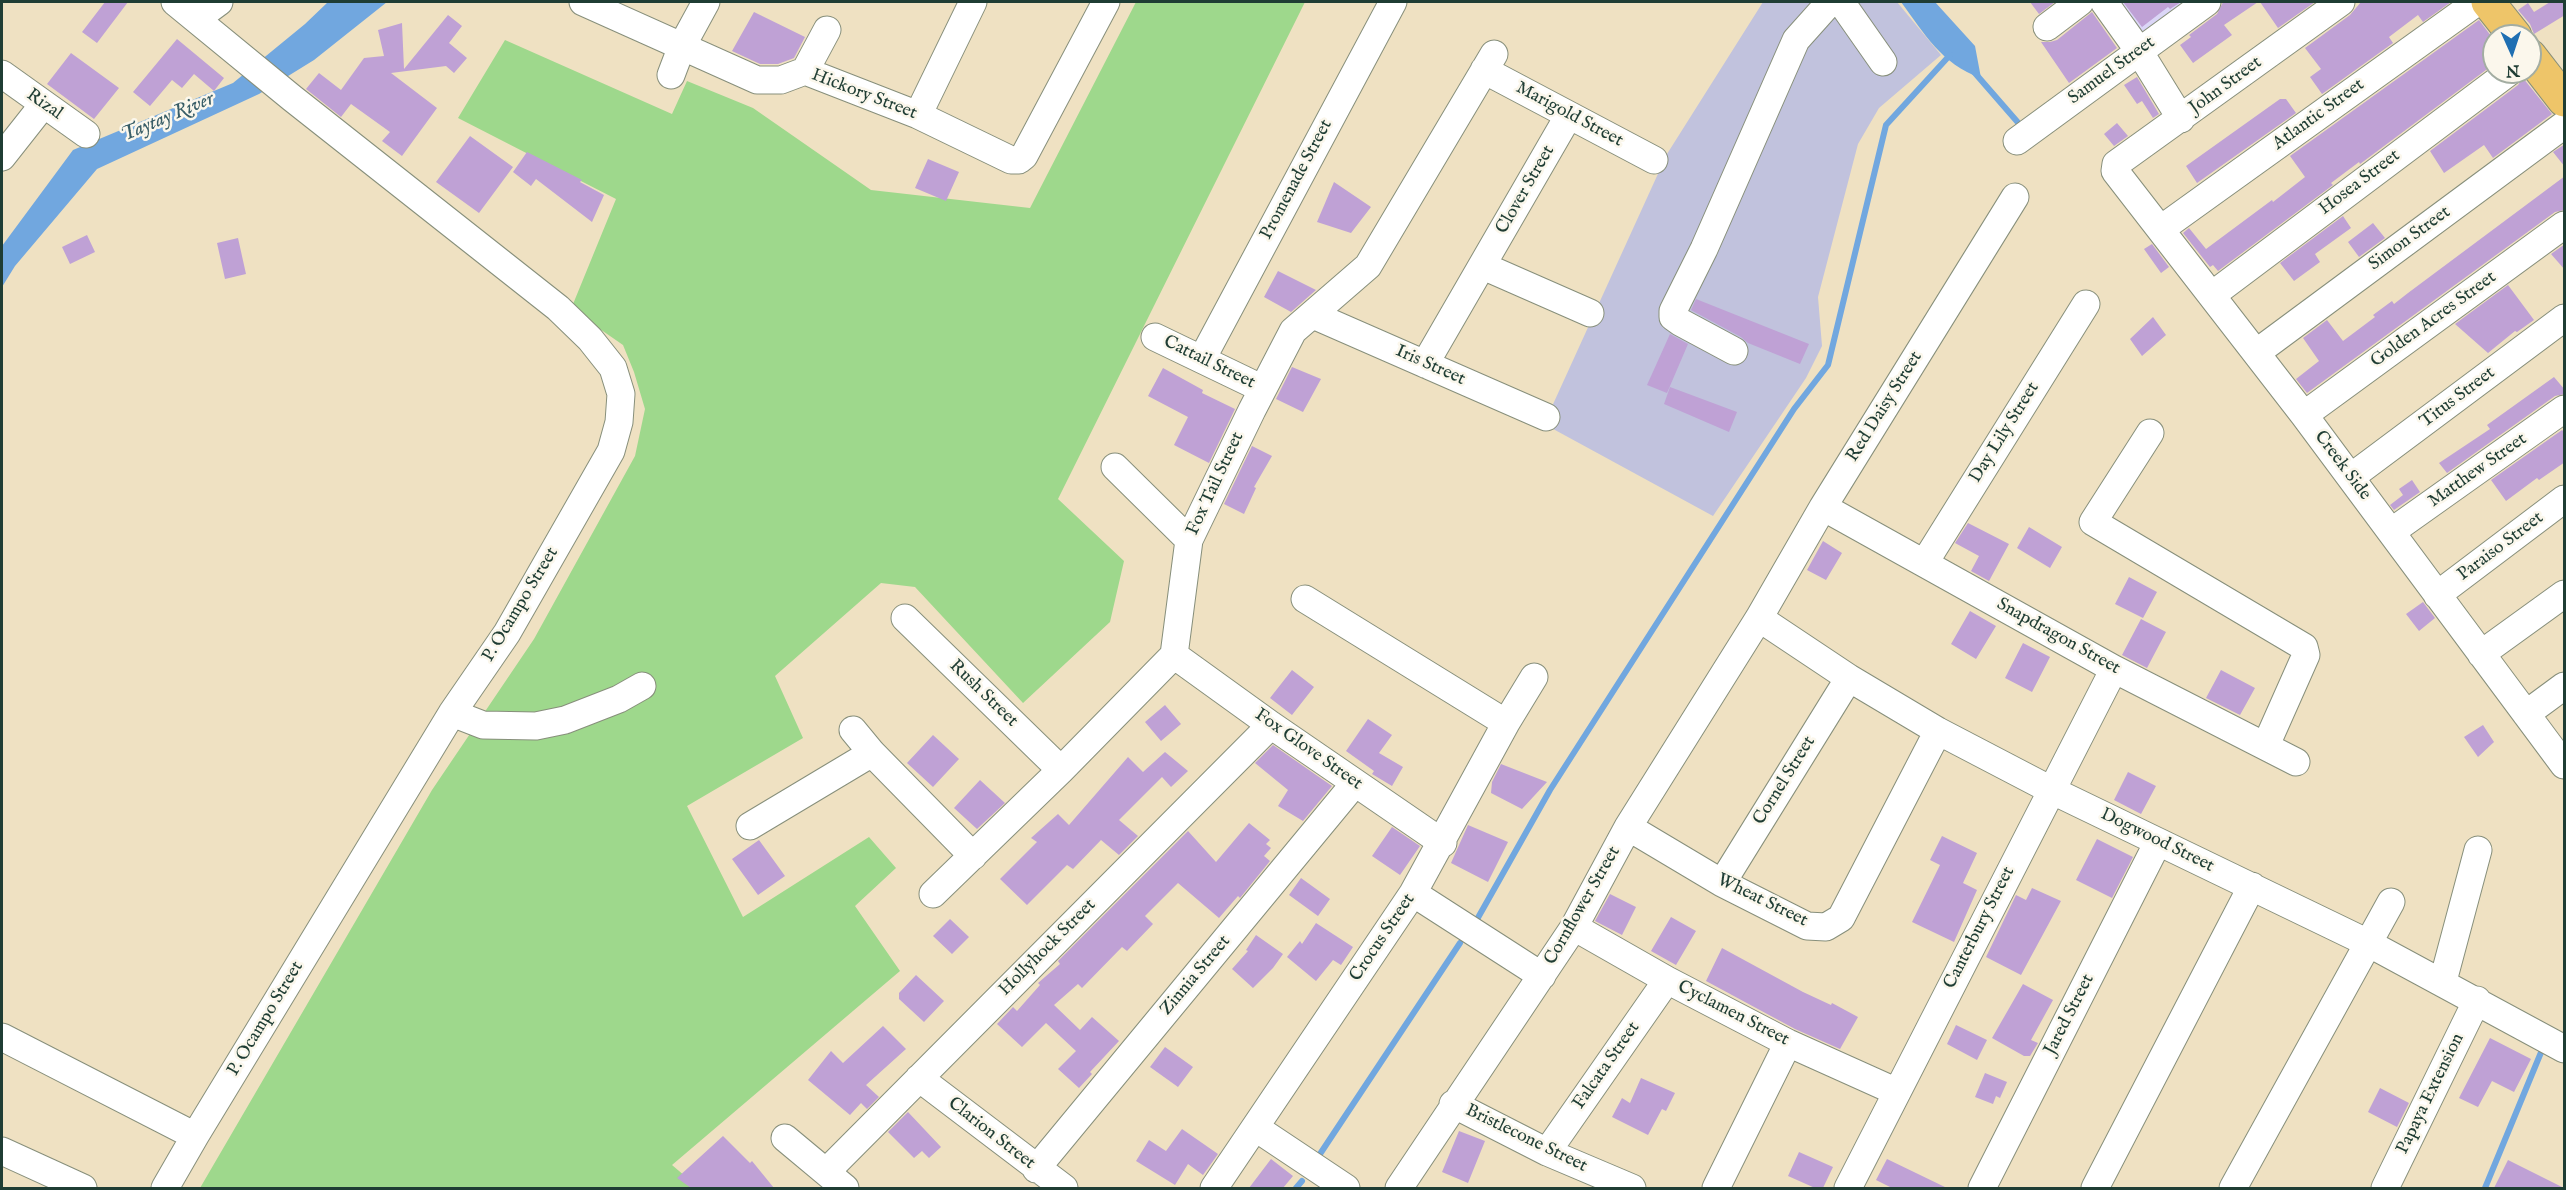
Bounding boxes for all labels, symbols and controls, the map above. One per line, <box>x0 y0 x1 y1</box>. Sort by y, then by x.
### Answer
north arrow <box>2482 24 2542 84</box>
street label: Samuel Street <box>2064 32 2160 110</box>
street label: John Street <box>2186 52 2266 120</box>
text: N <box>2505 60 2520 80</box>
street label: Hickory Street <box>808 65 920 125</box>
street label: Atlantic Street <box>2269 75 2369 155</box>
street label: Marigold Street <box>1512 78 1626 152</box>
street label: Rizal <box>22 85 66 125</box>
water label: Taytay River <box>118 88 218 148</box>
street label: Promenade Street <box>1256 116 1338 244</box>
street label: Clover Street <box>1492 142 1560 238</box>
street label: Hosea Street <box>2315 146 2405 220</box>
street label: Simon Street <box>2365 202 2455 276</box>
street label: Golden Acres Street <box>2367 267 2501 373</box>
street label: Cattail Street <box>1160 332 1258 394</box>
street label: Iris Street <box>1392 341 1468 391</box>
street label: Red Daisy Street <box>1842 348 1928 466</box>
street label: Titus Street <box>2416 363 2500 433</box>
street label: Day Lily Street <box>1965 379 2045 487</box>
street label: Creek Side <box>2309 427 2375 505</box>
street label: Fox Tail Street <box>1183 429 1249 539</box>
street label: Matthew Street <box>2425 429 2531 513</box>
street label: Paraiso Street <box>2454 508 2548 586</box>
street label: P. Ocampo Street <box>478 544 564 666</box>
street label: Snapdragon Street <box>1992 594 2124 680</box>
street label: Rush Street <box>944 656 1022 732</box>
street label: Fox Glove Street <box>1250 705 1366 795</box>
street label: Cornel Street <box>1749 733 1821 829</box>
street label: Dogwood Street <box>2097 804 2217 878</box>
street label: Cornflower Street <box>1540 843 1626 969</box>
street label: Canterbury Street <box>1940 863 2020 993</box>
street label: Wheat Street <box>1713 870 1811 932</box>
street label: Crocus Street <box>1346 890 1420 986</box>
street label: Hollyhock Street <box>995 895 1101 1001</box>
street label: Zinnia Street <box>1156 932 1236 1020</box>
street label: P. Ocampo Street <box>223 958 309 1080</box>
street label: Jared Street <box>2040 971 2100 1059</box>
street label: Cyclamen Street <box>1674 977 1792 1051</box>
street label: Falcata Street <box>1569 1018 1645 1114</box>
street label: Papaya Extension <box>2392 1030 2470 1158</box>
street label: Clarion Street <box>943 1093 1039 1175</box>
street label: Bristlecone Street <box>1462 1100 1590 1178</box>

